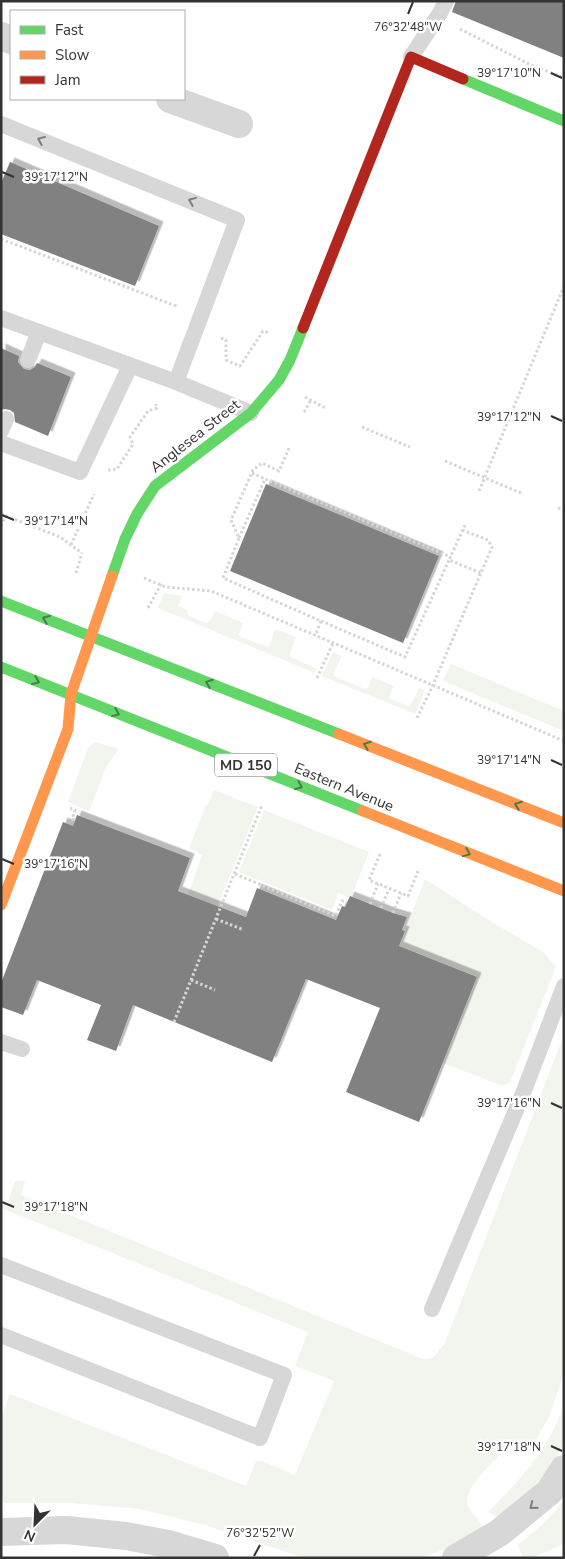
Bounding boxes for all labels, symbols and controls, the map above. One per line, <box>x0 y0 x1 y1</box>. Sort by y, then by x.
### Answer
legend <box>10 10 185 100</box>
text: 76°32'48"W <box>374 19 442 35</box>
text: Fast <box>55 20 84 40</box>
text: Slow <box>55 45 90 65</box>
text: 39°17'10"N <box>477 65 541 81</box>
text: Jam <box>54 70 81 90</box>
one-way arrow <box>37 136 46 146</box>
text: 39°17'12"N <box>24 169 88 185</box>
one-way arrow <box>188 197 197 208</box>
street label: Anglesea Street <box>146 394 244 477</box>
text: 39°17'12"N <box>477 409 541 425</box>
text: 39°17'14"N <box>24 513 88 529</box>
one-way arrow <box>42 614 51 625</box>
one-way arrow <box>31 675 40 685</box>
one-way arrow <box>205 679 214 689</box>
one-way arrow <box>111 707 120 717</box>
one-way arrow <box>363 741 372 751</box>
text: 39°17'14"N <box>477 752 541 768</box>
road number: MD 150 <box>215 754 277 776</box>
street label: Eastern Avenue <box>291 758 397 816</box>
one-way arrow <box>294 780 303 790</box>
one-way arrow <box>515 800 523 810</box>
one-way arrow <box>462 846 471 857</box>
text: 39°17'16"N <box>24 856 88 872</box>
text: 39°17'16"N <box>477 1095 541 1111</box>
text: 39°17'18"N <box>24 1199 88 1215</box>
text: 39°17'18"N <box>477 1439 541 1455</box>
north arrow <box>10 1499 60 1549</box>
one-way arrow <box>529 1500 538 1509</box>
text: N <box>21 1525 39 1546</box>
text: 76°32'52"W <box>226 1525 294 1541</box>

